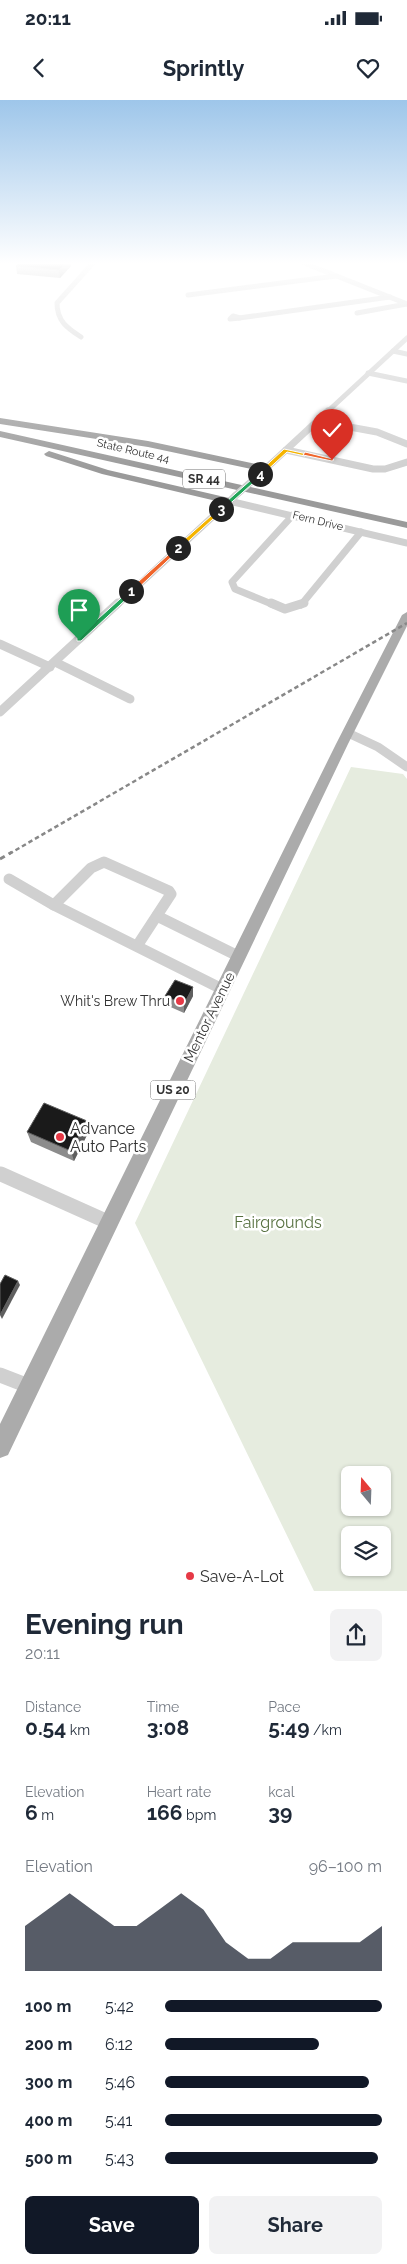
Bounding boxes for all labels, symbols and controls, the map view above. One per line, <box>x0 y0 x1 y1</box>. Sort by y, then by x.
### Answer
text: 20:11 <box>25 7 71 29</box>
icon: back <box>25 54 53 82</box>
icon: heart <box>354 54 382 82</box>
text: Sprintly <box>163 55 244 81</box>
pin <box>311 409 353 460</box>
icon: check <box>318 416 346 444</box>
street label: State Route 44 <box>95 436 171 466</box>
pin: 4 <box>248 462 272 486</box>
text: 4 <box>257 466 265 482</box>
road number: SR 44 <box>183 469 225 488</box>
pin: 3 <box>208 496 234 522</box>
text: 3 <box>218 501 225 517</box>
street label: Fern Drive <box>291 508 345 534</box>
pin: 2 <box>166 536 190 560</box>
text: 2 <box>175 540 182 556</box>
pin: 1 <box>118 578 144 604</box>
text: 1 <box>128 583 135 599</box>
pin <box>58 589 100 640</box>
icon: arrive <box>65 596 93 624</box>
street label: Mentor Avenue <box>180 969 238 1065</box>
place label: Whit's Brew Thru <box>60 993 170 1009</box>
marker: Whit's Brew Thru <box>174 995 186 1007</box>
road number: US 20 <box>150 1080 196 1100</box>
place label: Advance Auto Parts <box>70 1119 147 1156</box>
marker: Advance Auto Parts <box>54 1131 66 1143</box>
park label: Fairgrounds <box>234 1213 322 1232</box>
north arrow <box>341 1466 391 1516</box>
map controls <box>341 1466 391 1576</box>
button: layers <box>341 1526 391 1576</box>
place label: Save-A-Lot <box>200 1567 285 1586</box>
marker: Save-A-Lot <box>184 1570 196 1582</box>
text: Evening run <box>25 1608 184 1641</box>
button: share <box>330 1609 382 1661</box>
text: 20:11 <box>25 1644 60 1663</box>
text: Distance <box>25 1699 81 1715</box>
text: Time <box>147 1699 179 1715</box>
text: Pace <box>268 1699 300 1715</box>
text: 0.54 <box>25 1715 66 1740</box>
text: 3:08 <box>147 1715 189 1740</box>
text: 5:49 <box>268 1715 310 1740</box>
text: km <box>66 1722 90 1738</box>
text: /km <box>310 1722 342 1738</box>
text: Elevation <box>25 1784 84 1800</box>
text: Heart rate <box>147 1784 211 1800</box>
text: kcal <box>268 1784 295 1800</box>
text: 6 <box>25 1800 38 1825</box>
text: 166 <box>147 1800 183 1825</box>
text: 39 <box>268 1800 292 1825</box>
text: m <box>38 1807 54 1823</box>
text: bpm <box>183 1807 216 1823</box>
text: Elevation <box>25 1857 93 1876</box>
text: 96–100 m <box>309 1857 382 1876</box>
text: 100 m <box>25 1997 71 2016</box>
text: 5:42 <box>105 1997 134 2016</box>
text: 200 m <box>25 2035 72 2054</box>
text: 6:12 <box>105 2035 133 2054</box>
text: 300 m <box>25 2073 72 2092</box>
text: 5:46 <box>105 2073 135 2092</box>
text: 400 m <box>25 2111 73 2130</box>
text: 5:41 <box>105 2111 132 2130</box>
text: 500 m <box>25 2149 72 2168</box>
text: 5:43 <box>105 2149 134 2168</box>
button: Save <box>25 2196 199 2254</box>
button: Share <box>209 2196 382 2254</box>

